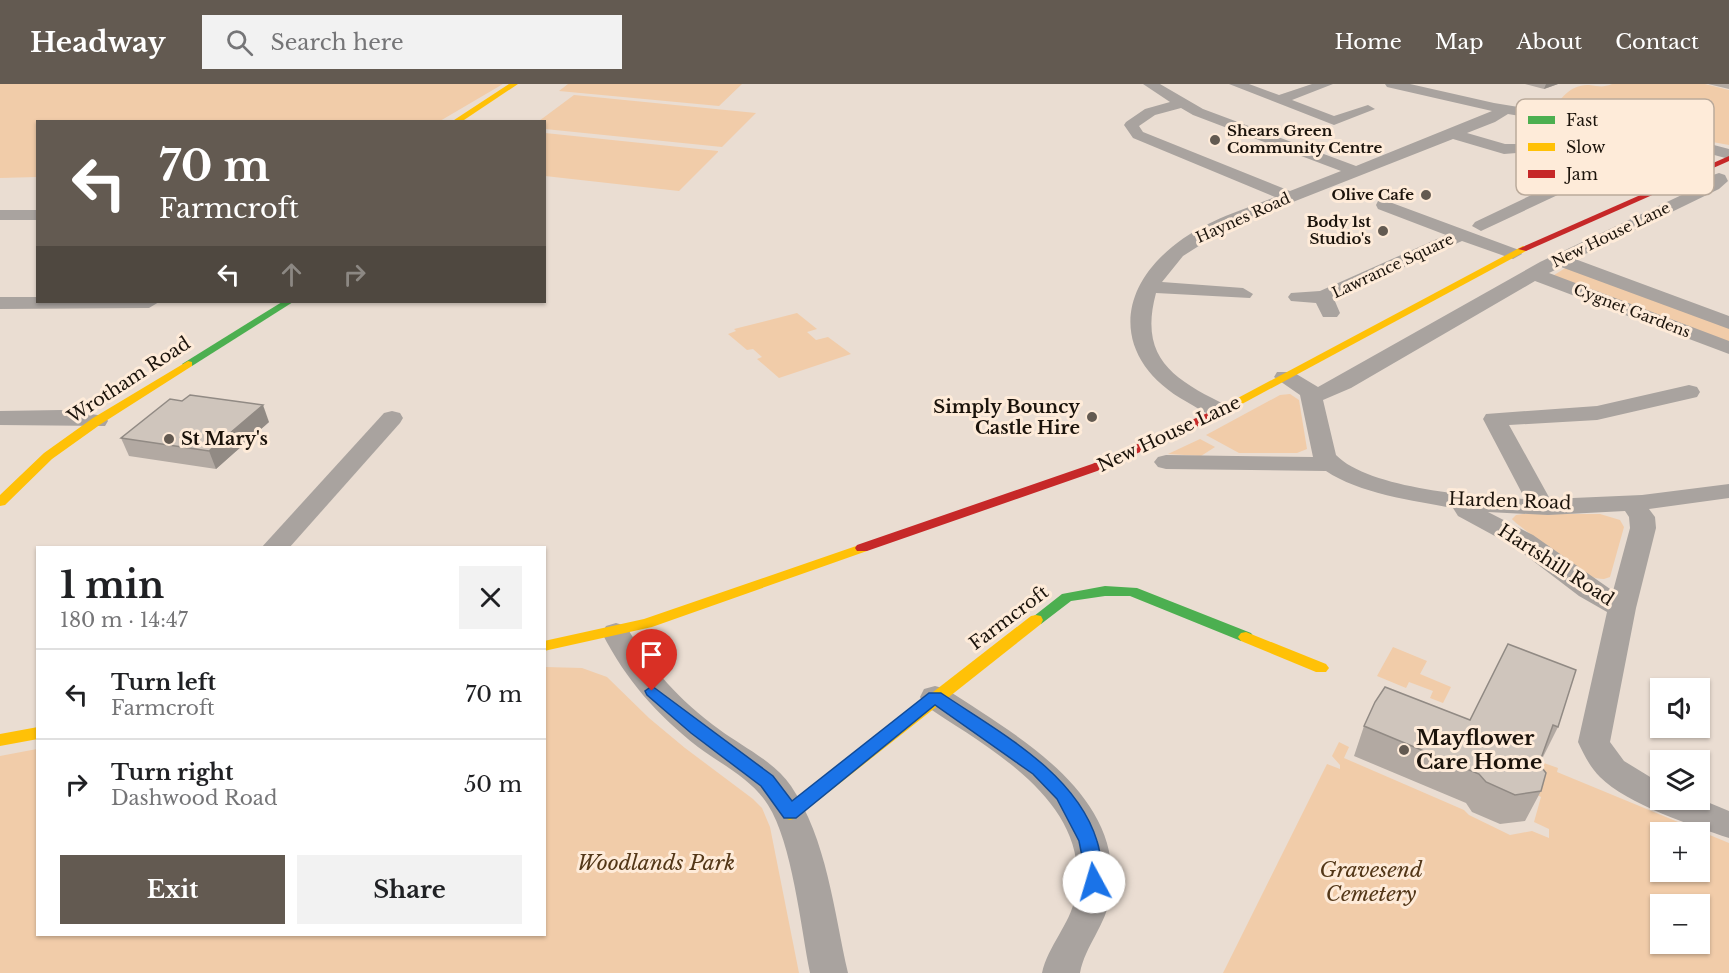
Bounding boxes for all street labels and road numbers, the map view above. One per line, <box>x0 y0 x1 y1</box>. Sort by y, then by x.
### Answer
street label: Haynes Road <box>1193 188 1293 247</box>
street label: New House Lane <box>1548 198 1673 271</box>
street label: Lawrance Square <box>1329 229 1457 302</box>
street label: Cygnet Gardens <box>1571 280 1693 342</box>
street label: Wrotham Road <box>63 332 194 428</box>
street label: New House Lane <box>1094 391 1244 477</box>
street label: Harden Road <box>1448 488 1572 514</box>
street label: Hartshill Road <box>1494 519 1618 611</box>
street label: Farmcroft <box>965 581 1053 655</box>

